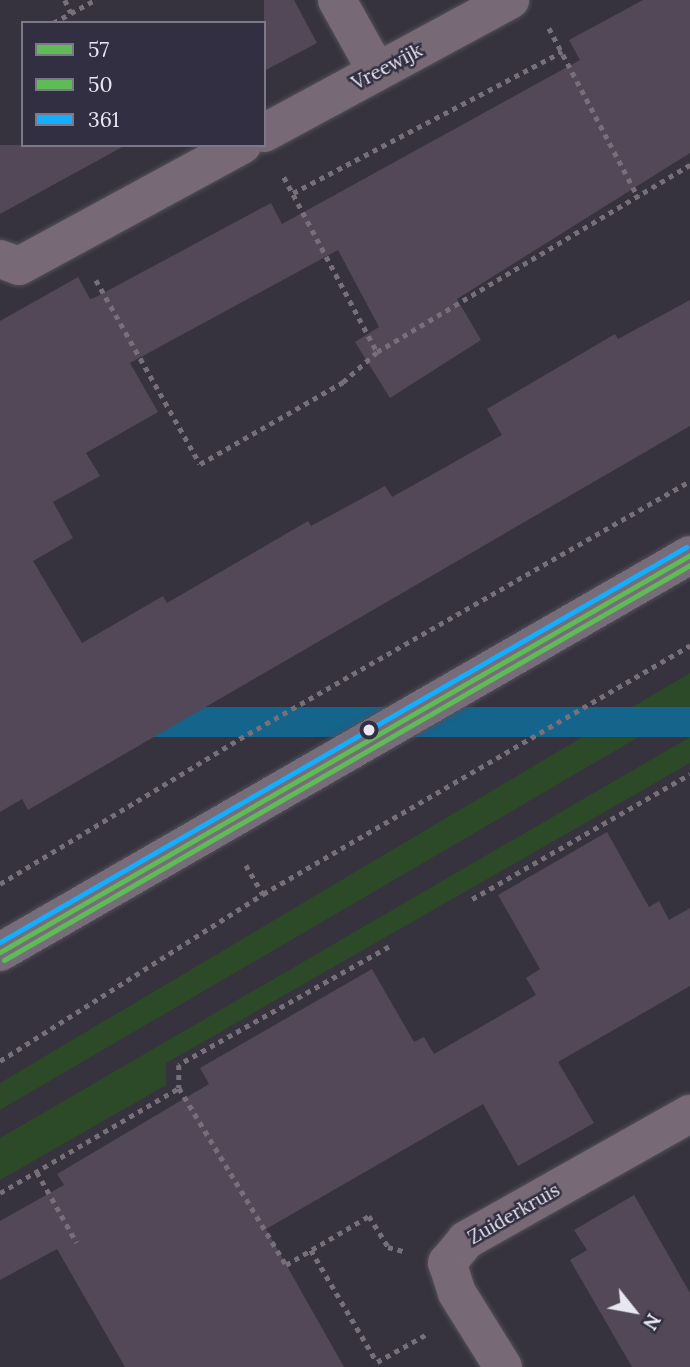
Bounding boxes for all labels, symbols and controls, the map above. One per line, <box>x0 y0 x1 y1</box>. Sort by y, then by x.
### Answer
legend <box>21 21 266 147</box>
text: 57 <box>88 36 109 63</box>
street label: Vreewijk <box>348 39 426 95</box>
text: 50 <box>88 71 113 98</box>
text: 361 <box>88 106 119 133</box>
unlabelled marker <box>362 723 376 737</box>
street label: Zuiderkruis <box>464 1179 564 1249</box>
north arrow <box>599 1276 669 1346</box>
text: N <box>638 1309 666 1334</box>

